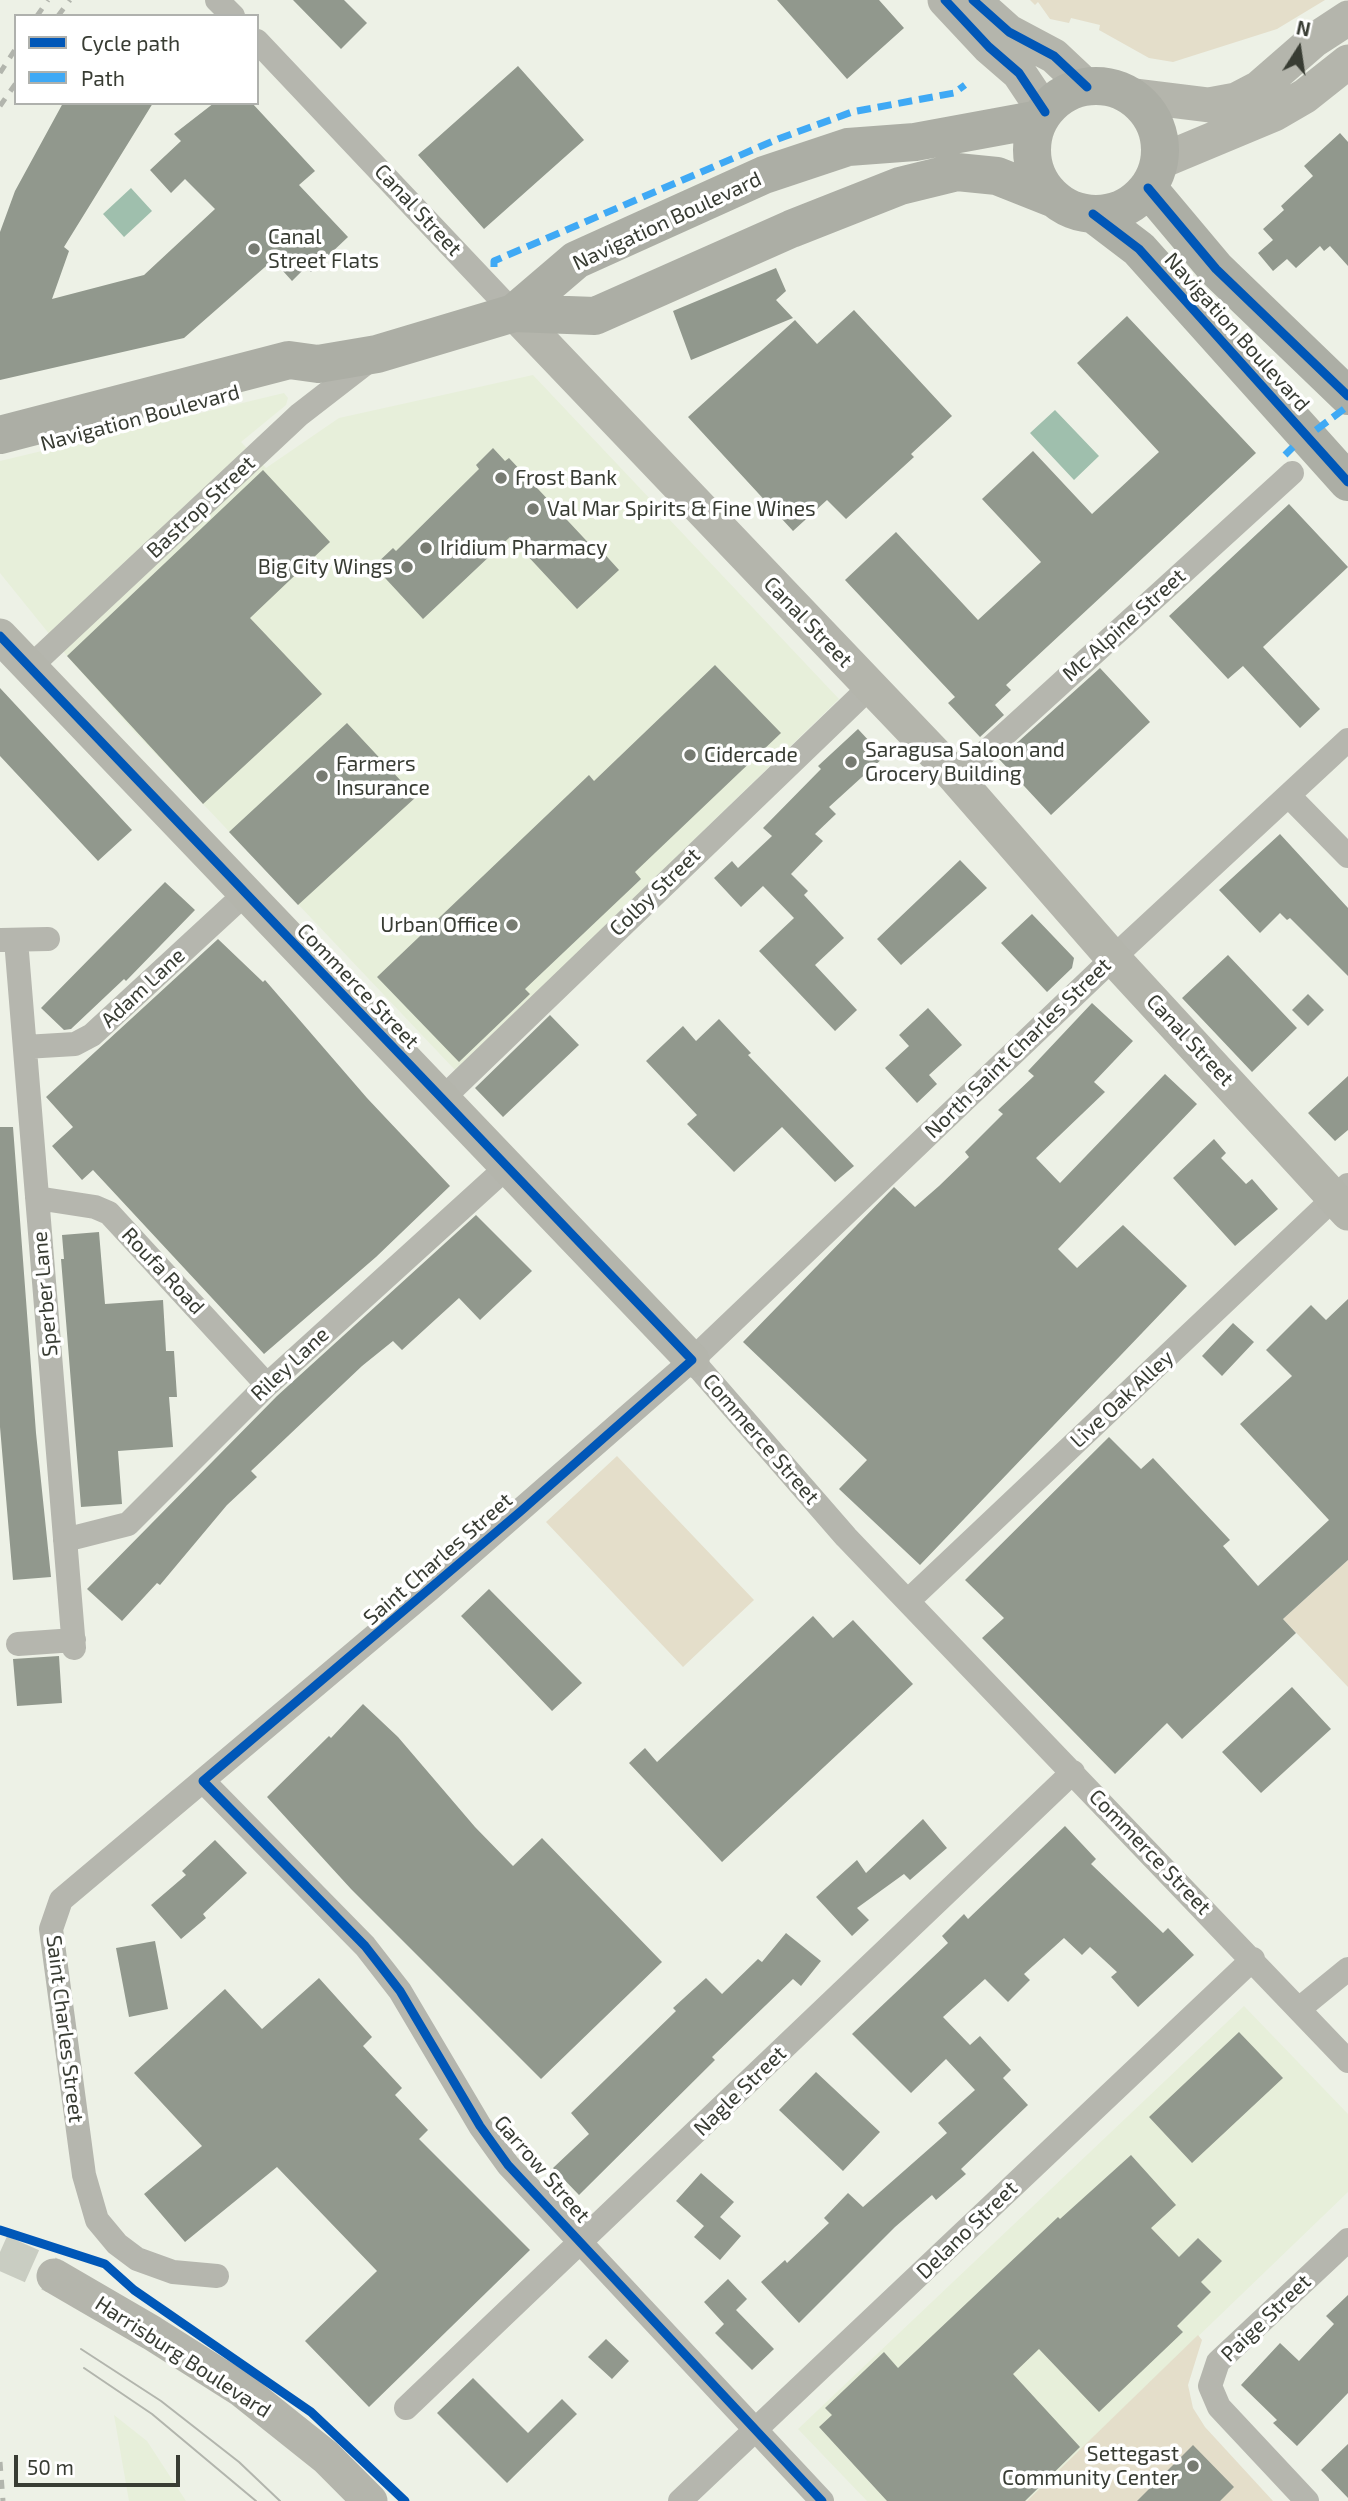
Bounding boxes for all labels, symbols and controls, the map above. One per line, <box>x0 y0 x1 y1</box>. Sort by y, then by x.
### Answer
legend <box>14 14 259 105</box>
north arrow <box>1264 14 1334 84</box>
text: N <box>1294 15 1313 41</box>
text: Cycle path <box>81 30 180 55</box>
text: Path <box>81 65 125 90</box>
street label: Canal Street <box>369 159 467 261</box>
street label: Navigation Boulevard <box>569 166 765 276</box>
place label: Canal Street Flats <box>268 224 379 274</box>
marker: Canal Street Flats <box>246 241 262 257</box>
street label: Navigation Boulevard <box>1159 247 1315 417</box>
street label: Navigation Boulevard <box>38 379 242 457</box>
street label: Bastrop Street <box>142 451 260 563</box>
place label: Frost Bank <box>515 465 617 491</box>
marker: Frost Bank <box>493 470 509 486</box>
place label: Val Mar Spirits & Fine Wines <box>547 496 816 522</box>
marker: Val Mar Spirits & Fine Wines <box>525 501 541 517</box>
place label: Iridium Pharmacy <box>440 535 607 561</box>
marker: Iridium Pharmacy <box>418 540 434 556</box>
place label: Big City Wings <box>258 554 393 580</box>
marker: Big City Wings <box>399 559 415 575</box>
street label: Mc Alpine Street <box>1057 563 1191 687</box>
street label: Canal Street <box>758 571 858 673</box>
place label: Saragusa Saloon and Grocery Building <box>865 737 1065 787</box>
place label: Cidercade <box>704 742 798 768</box>
marker: Cidercade <box>682 747 698 763</box>
place label: Farmers Insurance <box>336 751 430 801</box>
marker: Saragusa Saloon and Grocery Building <box>843 754 859 770</box>
marker: Farmers Insurance <box>314 768 330 784</box>
street label: Colby Street <box>604 843 706 941</box>
place label: Urban Office <box>380 912 498 938</box>
marker: Urban Office <box>504 917 520 933</box>
street label: Commerce Street <box>292 918 424 1054</box>
street label: Adam Lane <box>96 943 190 1033</box>
street label: North Saint Charles Street <box>920 953 1116 1143</box>
street label: Canal Street <box>1141 989 1239 1091</box>
street label: Roufa Road <box>117 1222 209 1320</box>
street label: Sperber Lane <box>27 1230 63 1358</box>
street label: Riley Lane <box>246 1322 334 1406</box>
street label: Live Oak Alley <box>1065 1345 1179 1453</box>
street label: Commerce Street <box>698 1369 824 1509</box>
street label: Saint Charles Street <box>359 1488 517 1630</box>
street label: Commerce Street <box>1084 1784 1216 1920</box>
street label: Saint Charles Street <box>41 1934 89 2124</box>
street label: Nagle Street <box>689 2041 791 2141</box>
street label: Garrow Street <box>489 2110 595 2228</box>
street label: Delano Street <box>911 2176 1023 2284</box>
street label: Paige Street <box>1216 2269 1316 2367</box>
street label: Harrisburg Boulevard <box>91 2291 275 2423</box>
place label: Settegast Community Center <box>1002 2441 1179 2491</box>
scale bar <box>18 2442 184 2486</box>
text: 50 m <box>27 2454 74 2479</box>
marker: Settegast Community Center <box>1185 2458 1201 2474</box>

